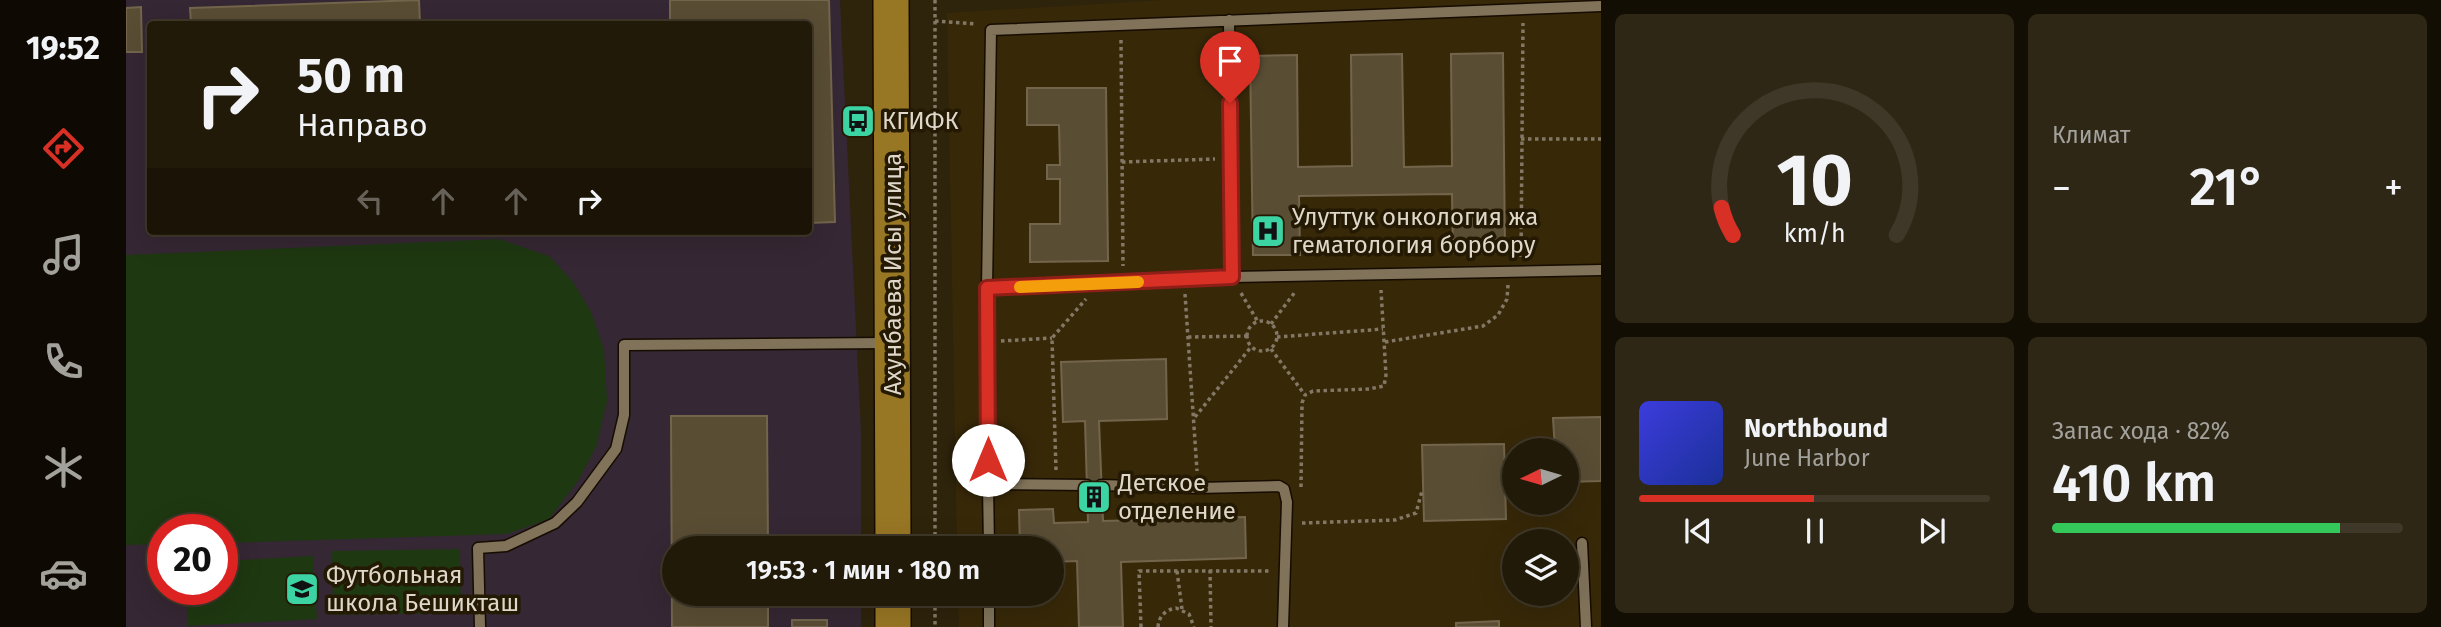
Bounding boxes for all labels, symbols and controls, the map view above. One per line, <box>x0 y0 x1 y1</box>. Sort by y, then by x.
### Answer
text: 19:52 <box>26 29 100 67</box>
pin <box>1200 31 1260 103</box>
icon: arrive <box>1211 42 1249 80</box>
text: 50 m <box>297 46 405 105</box>
icon: right <box>182 49 273 140</box>
bus stop icon: КГИФК <box>839 102 877 140</box>
text: Направо <box>297 106 428 144</box>
place label: КГИФК <box>882 107 959 135</box>
text: Климат <box>2052 121 2130 149</box>
icon: directions <box>39 124 88 173</box>
text: 10 <box>1776 137 1853 224</box>
street label: Ахунбаева Исы улица <box>879 153 907 395</box>
text: 21° <box>2189 156 2266 219</box>
text: − <box>2052 165 2071 211</box>
text: + <box>2384 165 2403 211</box>
icon: left <box>351 182 389 220</box>
icon: ahead <box>424 182 462 220</box>
icon: ahead <box>497 182 535 220</box>
icon: right <box>570 182 608 220</box>
place label: Улуттук онкология жа гематология борбору <box>1292 203 1538 259</box>
hospital icon: Улуттук онкология жа гематология борбору <box>1249 212 1287 250</box>
text: km/h <box>1784 218 1845 248</box>
icon: music <box>39 230 88 279</box>
icon: phone <box>39 337 88 386</box>
text: Northbound <box>1744 413 1888 444</box>
text: Запас хода · 82% <box>2052 417 2230 445</box>
position arrow <box>951 423 1025 497</box>
north arrow <box>1502 438 1578 514</box>
map controls <box>1502 438 1579 606</box>
icon: climate <box>39 443 88 492</box>
text: June Harbor <box>1744 444 1870 472</box>
text: 410 km <box>2052 452 2216 515</box>
place label: Детское отделение <box>1117 469 1236 525</box>
building icon: Детское отделение <box>1075 478 1113 516</box>
icon: previous <box>1679 512 1717 550</box>
icon: pause <box>1796 512 1834 550</box>
icon: next <box>1913 512 1951 550</box>
speed limit sign: 20 <box>147 514 238 605</box>
button: layers <box>1502 529 1579 606</box>
icon: car <box>39 549 88 598</box>
text: 19:53 · 1 мин · 180 m <box>746 555 980 586</box>
place label: Футбольная школа Бешикташ <box>326 561 519 617</box>
school or university icon: Футбольная школа Бешикташ <box>283 570 321 608</box>

